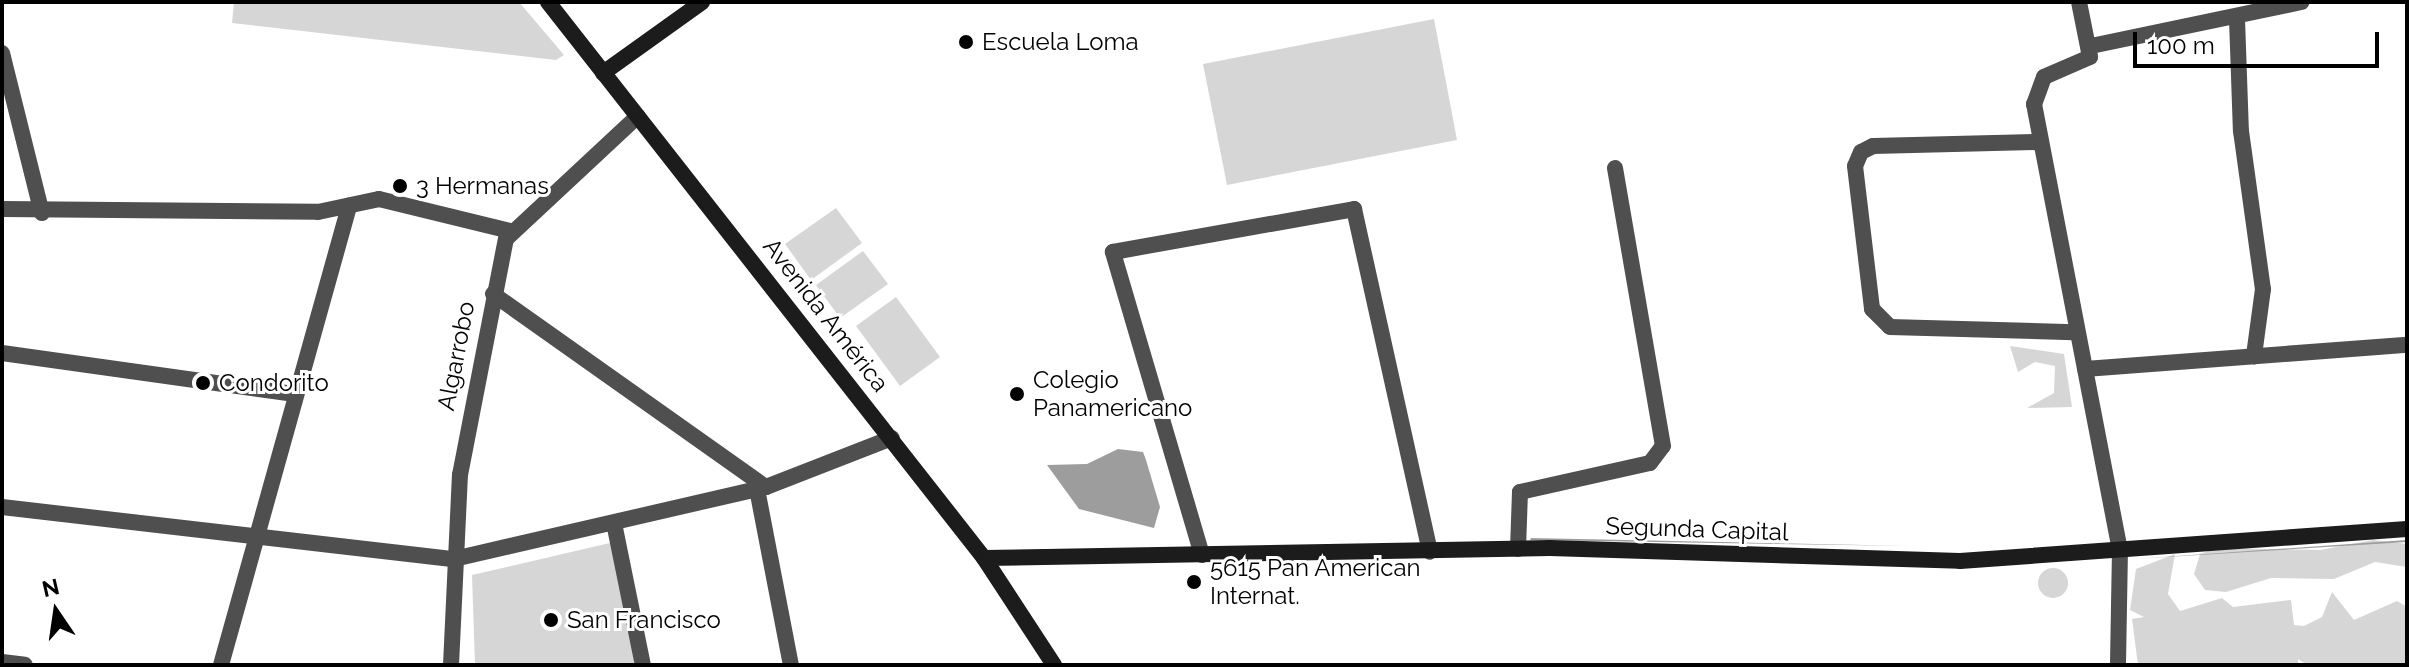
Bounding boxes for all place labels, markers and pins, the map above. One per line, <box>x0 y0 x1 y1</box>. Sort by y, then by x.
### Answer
place label: Escuela Loma <box>982 28 1139 56</box>
marker: Escuela Loma <box>957 33 975 51</box>
place label: 3 Hermanas <box>416 172 549 200</box>
marker: 3 Hermanas <box>391 177 409 195</box>
place label: Colegio Panamericano <box>1033 366 1192 422</box>
place label: Condorito <box>219 369 329 397</box>
marker: Condorito <box>194 374 212 392</box>
marker: Colegio Panamericano <box>1008 385 1026 403</box>
place label: 5615 Pan American Internat. <box>1210 554 1421 610</box>
marker: 5615 Pan American Internat. <box>1185 573 1203 591</box>
place label: San Francisco <box>567 606 721 634</box>
marker: San Francisco <box>542 611 560 629</box>

